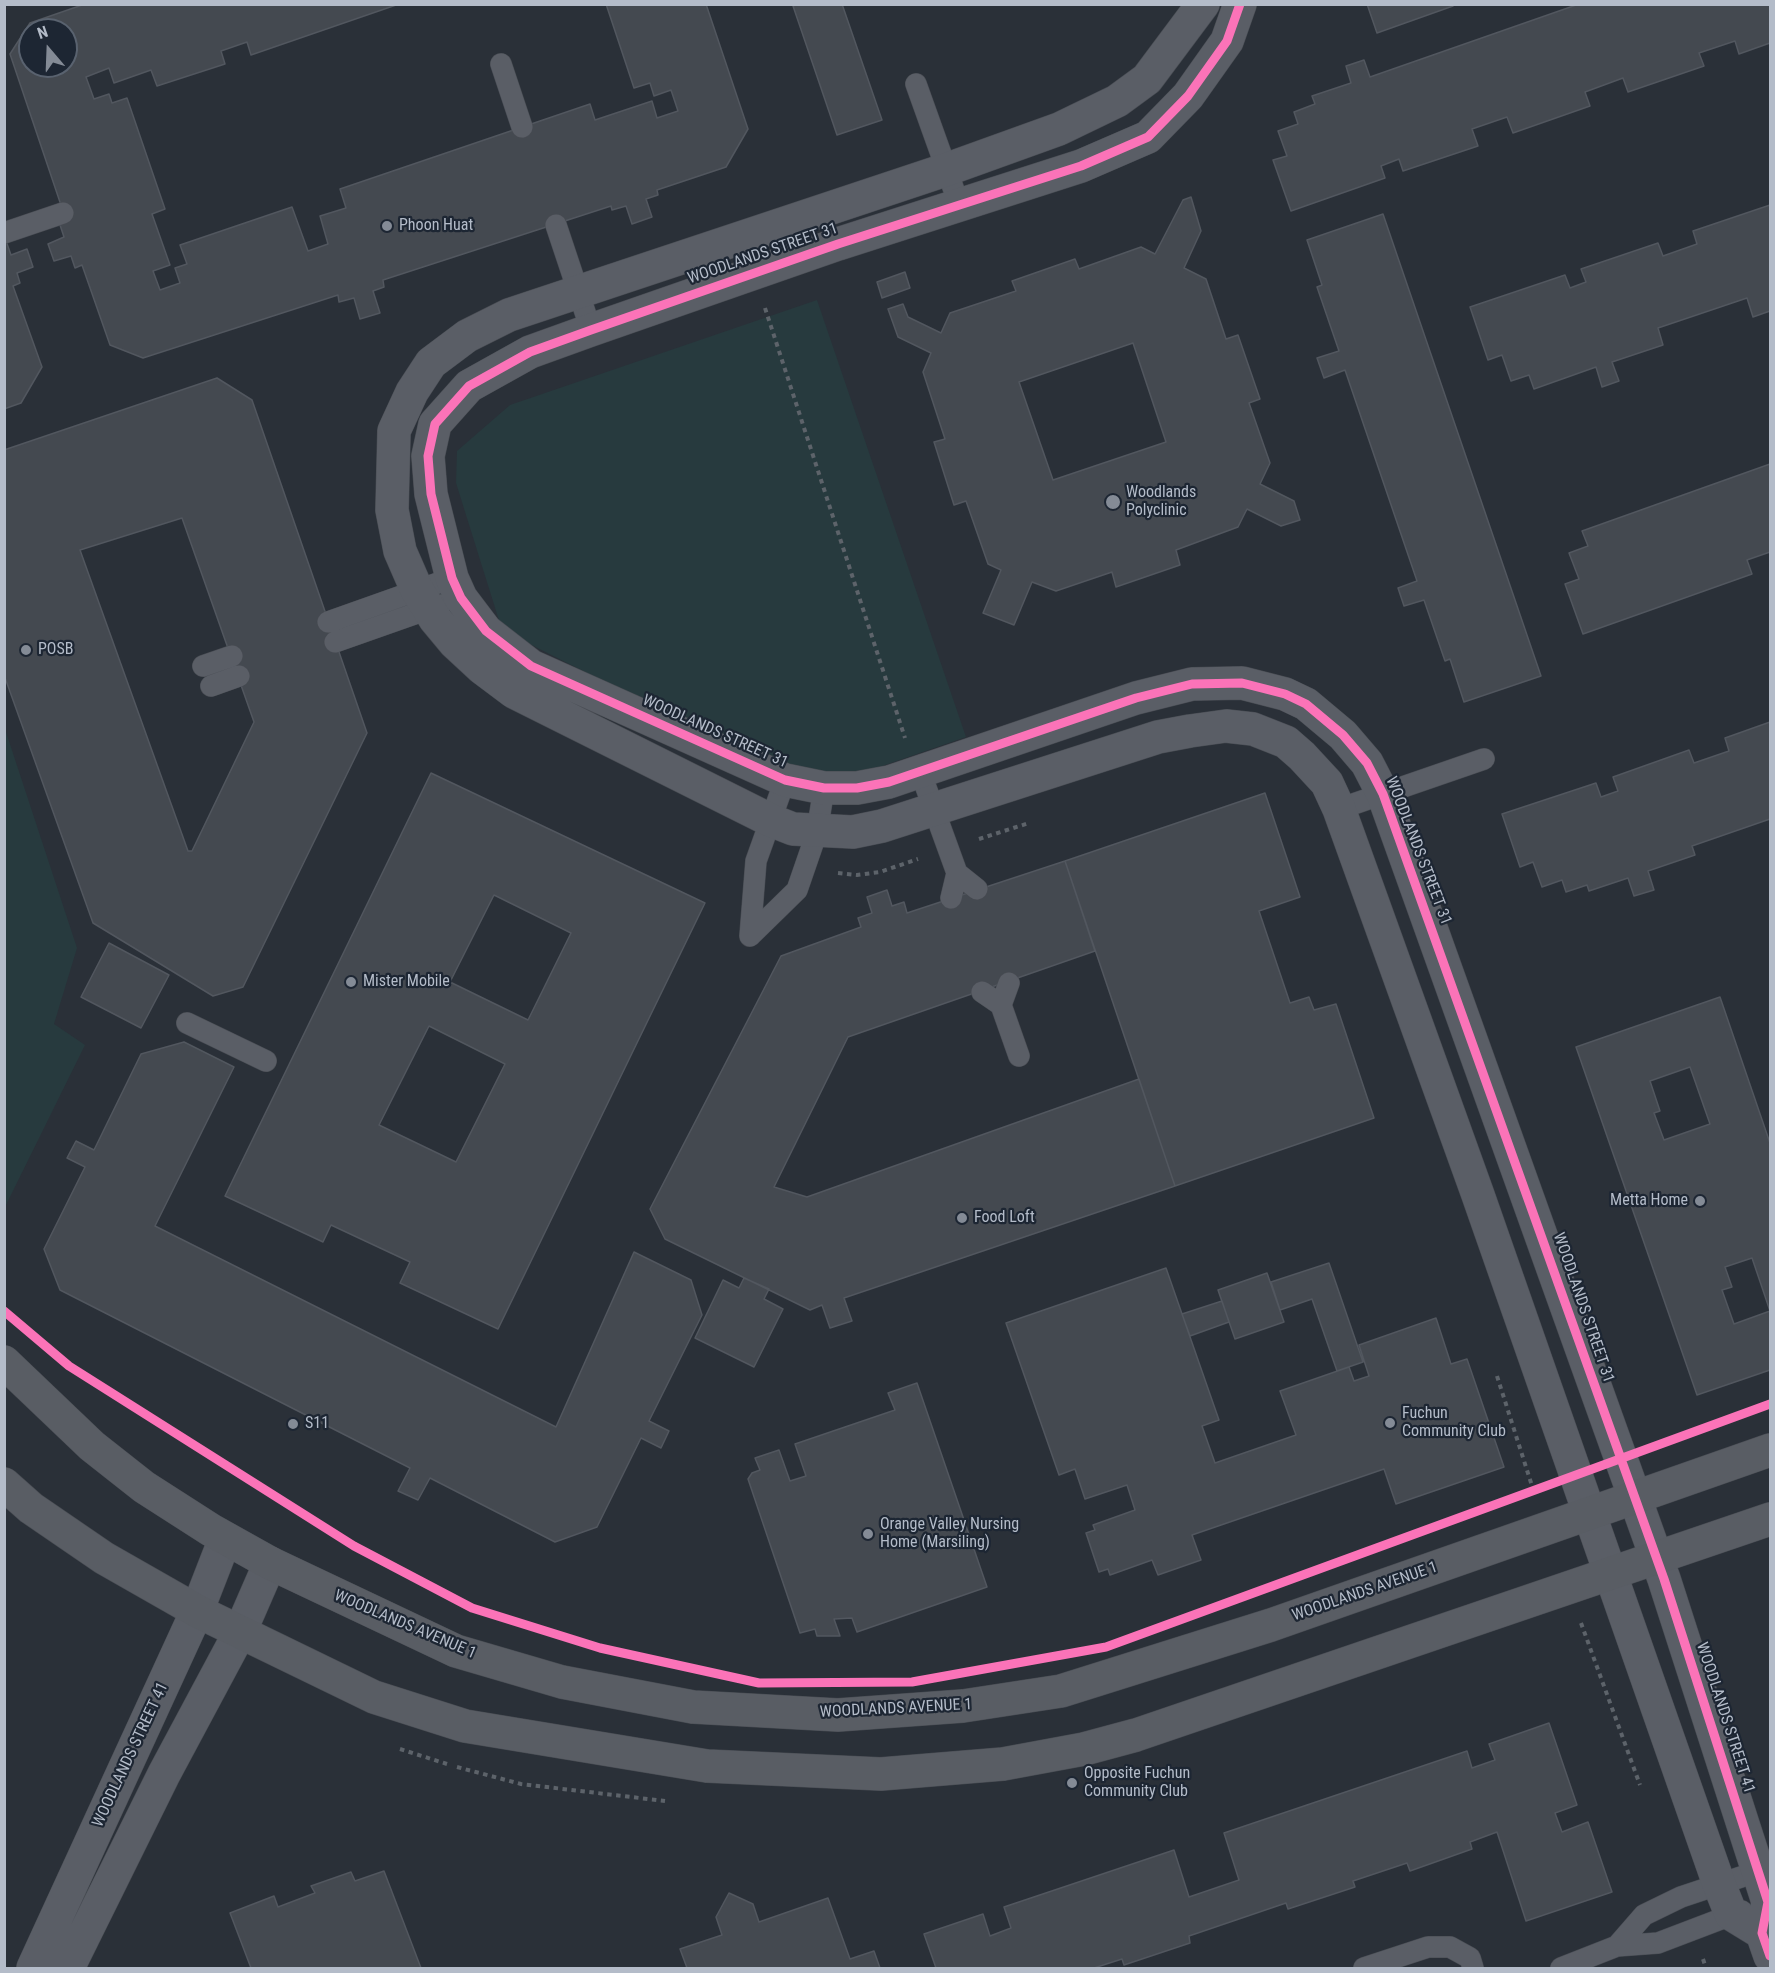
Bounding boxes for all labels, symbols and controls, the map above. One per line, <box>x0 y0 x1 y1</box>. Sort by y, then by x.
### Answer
north arrow <box>18 18 78 78</box>
text: N <box>35 22 50 43</box>
place label: Phoon Huat <box>399 216 473 236</box>
marker: Phoon Huat <box>380 219 394 233</box>
street label: WOODLANDS STREET 31 <box>685 219 841 289</box>
place label: Woodlands Polyclinic <box>1126 483 1196 521</box>
marker: Woodlands Polyclinic <box>1104 493 1122 511</box>
place label: POSB <box>38 640 74 660</box>
marker: POSB <box>19 643 33 657</box>
street label: WOODLANDS STREET 31 <box>639 691 791 773</box>
street label: WOODLANDS STREET 31 <box>1381 774 1455 928</box>
place label: Mister Mobile <box>363 972 450 992</box>
marker: Mister Mobile <box>344 975 358 989</box>
place label: Metta Home <box>1610 1191 1688 1211</box>
marker: Metta Home <box>1693 1194 1707 1208</box>
place label: Food Loft <box>974 1208 1035 1228</box>
marker: Food Loft <box>955 1211 969 1225</box>
street label: WOODLANDS STREET 31 <box>1548 1230 1618 1386</box>
place label: Fuchun Community Club <box>1402 1404 1506 1442</box>
place label: S11 <box>305 1414 329 1434</box>
marker: Fuchun Community Club <box>1383 1416 1397 1430</box>
marker: S11 <box>286 1417 300 1431</box>
place label: Orange Valley Nursing Home (Marsiling) <box>880 1515 1019 1553</box>
marker: Orange Valley Nursing Home (Marsiling) <box>861 1527 875 1541</box>
street label: WOODLANDS AVENUE 1 <box>1290 1558 1440 1626</box>
street label: WOODLANDS AVENUE 1 <box>331 1586 479 1664</box>
street label: WOODLANDS STREET 41 <box>1692 1640 1758 1796</box>
street label: WOODLANDS STREET 41 <box>89 1680 173 1830</box>
street label: WOODLANDS AVENUE 1 <box>819 1695 973 1723</box>
place label: Opposite Fuchun Community Club <box>1084 1764 1190 1802</box>
marker: Opposite Fuchun Community Club <box>1065 1776 1079 1790</box>

